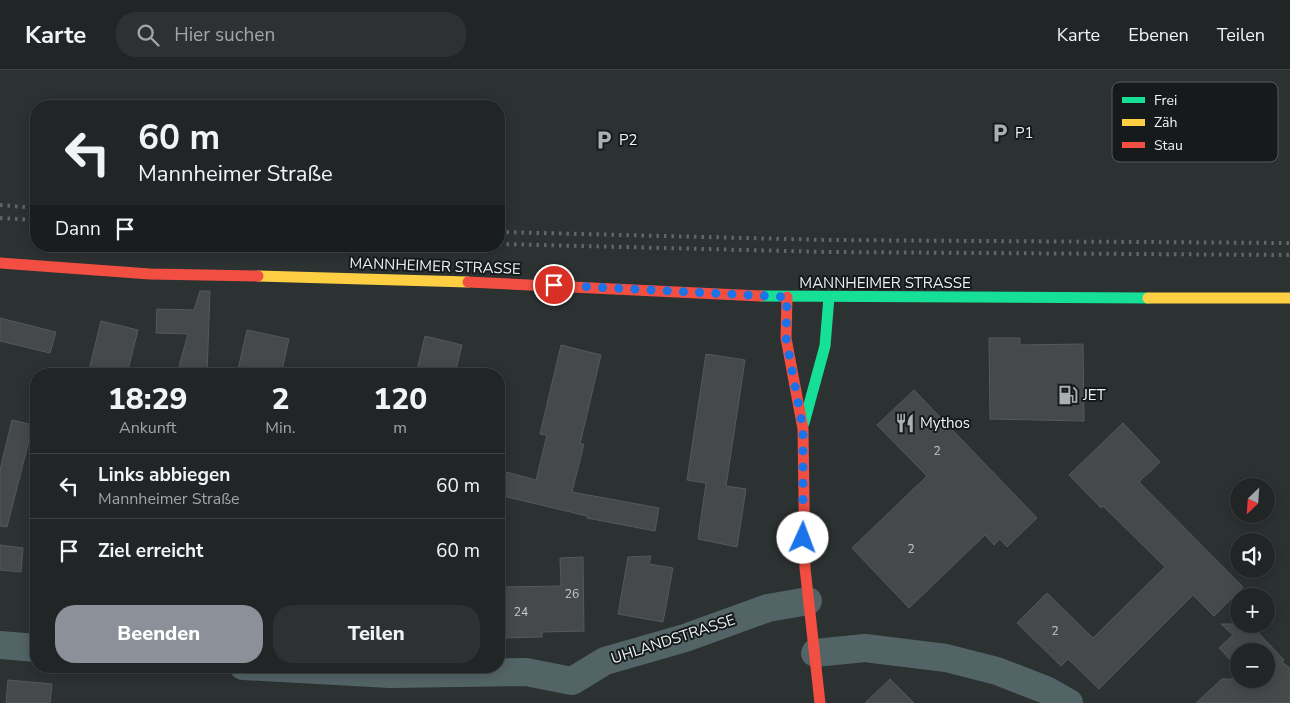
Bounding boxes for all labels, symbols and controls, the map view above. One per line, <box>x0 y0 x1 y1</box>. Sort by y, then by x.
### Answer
search box <box>116 12 466 57</box>
text: Karte <box>25 19 86 51</box>
icon: search <box>134 21 162 49</box>
text: Hier suchen <box>174 22 275 48</box>
text: Karte <box>1057 23 1100 47</box>
text: Ebenen <box>1128 23 1189 47</box>
text: Teilen <box>1217 23 1265 47</box>
legend <box>1112 82 1278 162</box>
text: Frei <box>1154 91 1177 110</box>
text: Zäh <box>1154 113 1177 132</box>
text: 60 m <box>138 114 220 161</box>
icon: left <box>55 120 120 185</box>
parking icon: P1 <box>989 122 1011 144</box>
place label: P1 <box>1015 123 1034 143</box>
parking icon: P2 <box>593 129 615 151</box>
place label: P2 <box>619 130 638 150</box>
text: Stau <box>1154 136 1183 155</box>
text: Mannheimer Straße <box>138 159 333 189</box>
icon: arrive <box>111 215 139 243</box>
text: Dann <box>55 216 101 242</box>
street label: MANNHEIMER STRASSE <box>349 253 521 279</box>
pin <box>533 264 575 306</box>
icon: arrive <box>540 271 568 299</box>
street label: MANNHEIMER STRASSE <box>799 273 971 293</box>
text: 18:29 <box>108 379 188 420</box>
text: 2 <box>271 379 289 420</box>
text: 120 <box>373 379 427 420</box>
fuel station icon: JET <box>1057 384 1079 406</box>
place label: JET <box>1082 385 1105 405</box>
restaurant icon: Mythos <box>894 412 916 434</box>
place label: Mythos <box>920 413 970 433</box>
text: Ankunft <box>119 417 176 439</box>
text: Min. <box>265 417 295 439</box>
text: m <box>393 417 407 439</box>
house number: 2 <box>933 443 941 459</box>
text: Links abbiegen <box>98 462 230 488</box>
icon: left <box>55 472 83 500</box>
text: 60 m <box>436 473 480 499</box>
north arrow <box>1230 478 1275 522</box>
map controls <box>1230 478 1275 688</box>
text: Mannheimer Straße <box>98 488 240 510</box>
position arrow <box>776 511 828 563</box>
button: sound <box>1230 533 1275 578</box>
icon: arrive <box>55 537 83 565</box>
text: Ziel erreicht <box>98 538 203 564</box>
text: 60 m <box>436 538 480 564</box>
house number: 2 <box>907 541 915 557</box>
house number: 26 <box>565 586 579 602</box>
button: + <box>1230 588 1275 633</box>
house number: 24 <box>514 604 528 620</box>
button: Beenden <box>55 605 263 663</box>
button: Teilen <box>273 605 480 663</box>
street label: UHLANDSTRASSE <box>608 610 738 668</box>
house number: 2 <box>1051 623 1059 639</box>
button: − <box>1230 643 1275 688</box>

